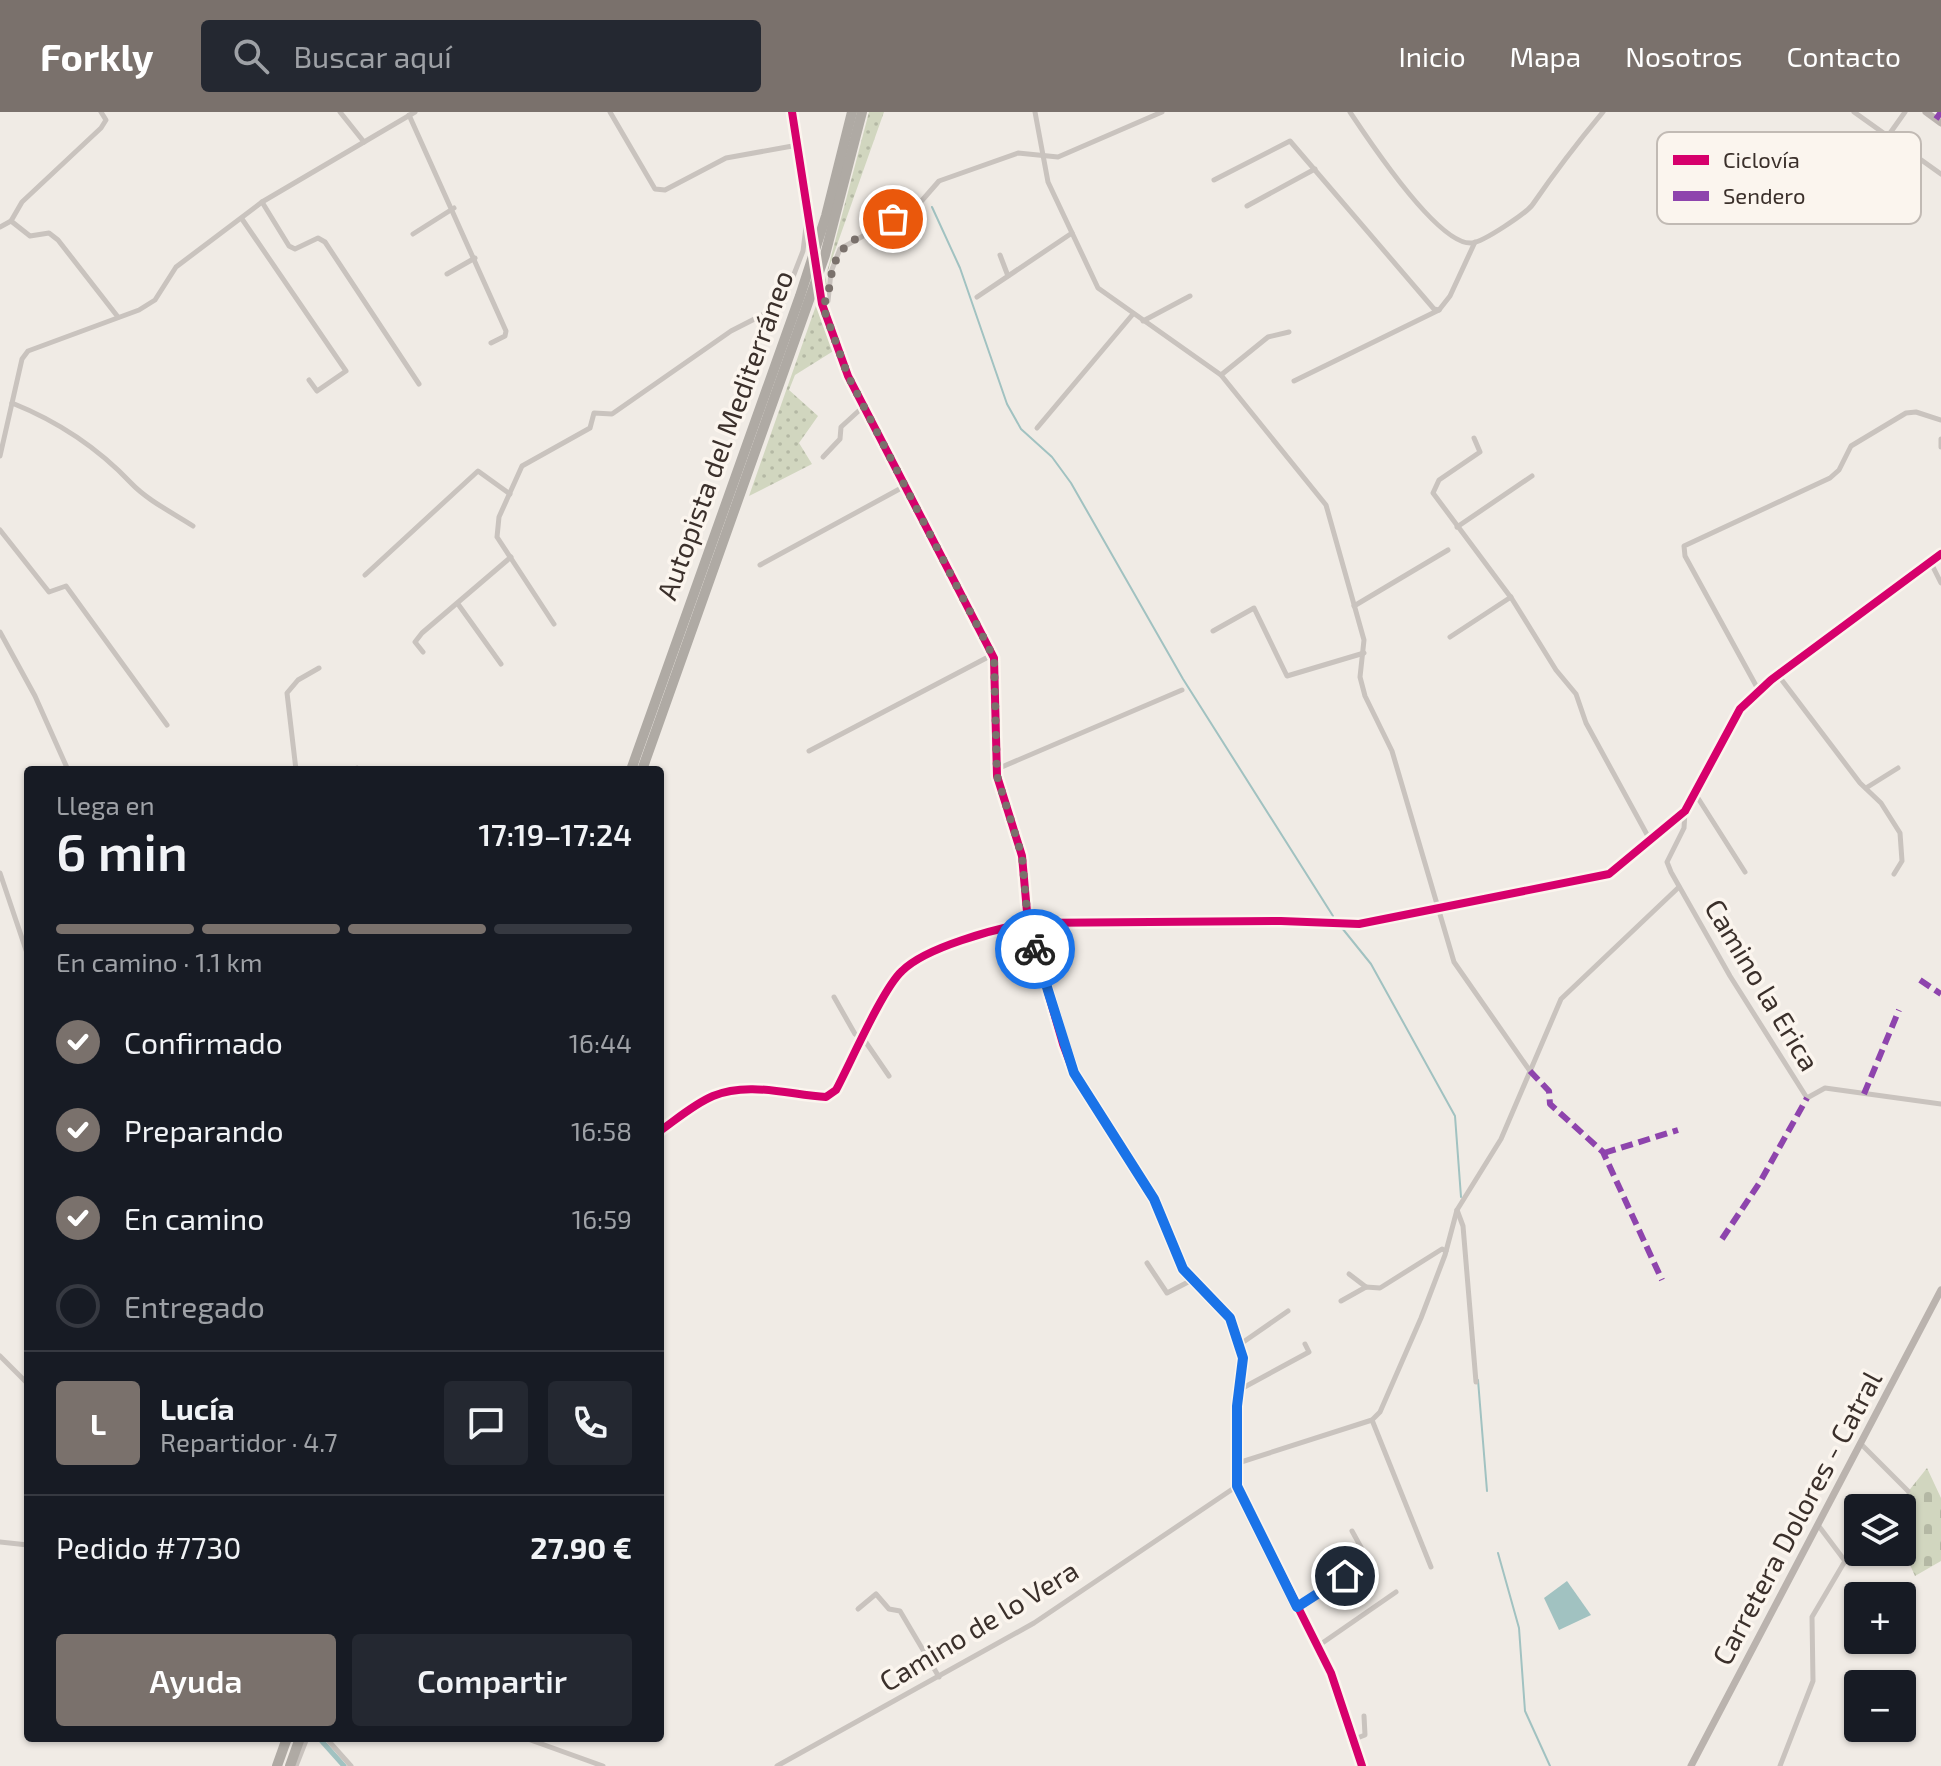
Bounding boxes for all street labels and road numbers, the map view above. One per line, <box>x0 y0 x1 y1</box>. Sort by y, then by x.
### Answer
street label: Autopista del Mediterráneo <box>649 265 800 604</box>
street label: Camino la Erica <box>1698 893 1827 1076</box>
street label: Carretera Dolores - Catral <box>1704 1364 1888 1670</box>
street label: Camino de lo Vera <box>873 1552 1084 1698</box>

